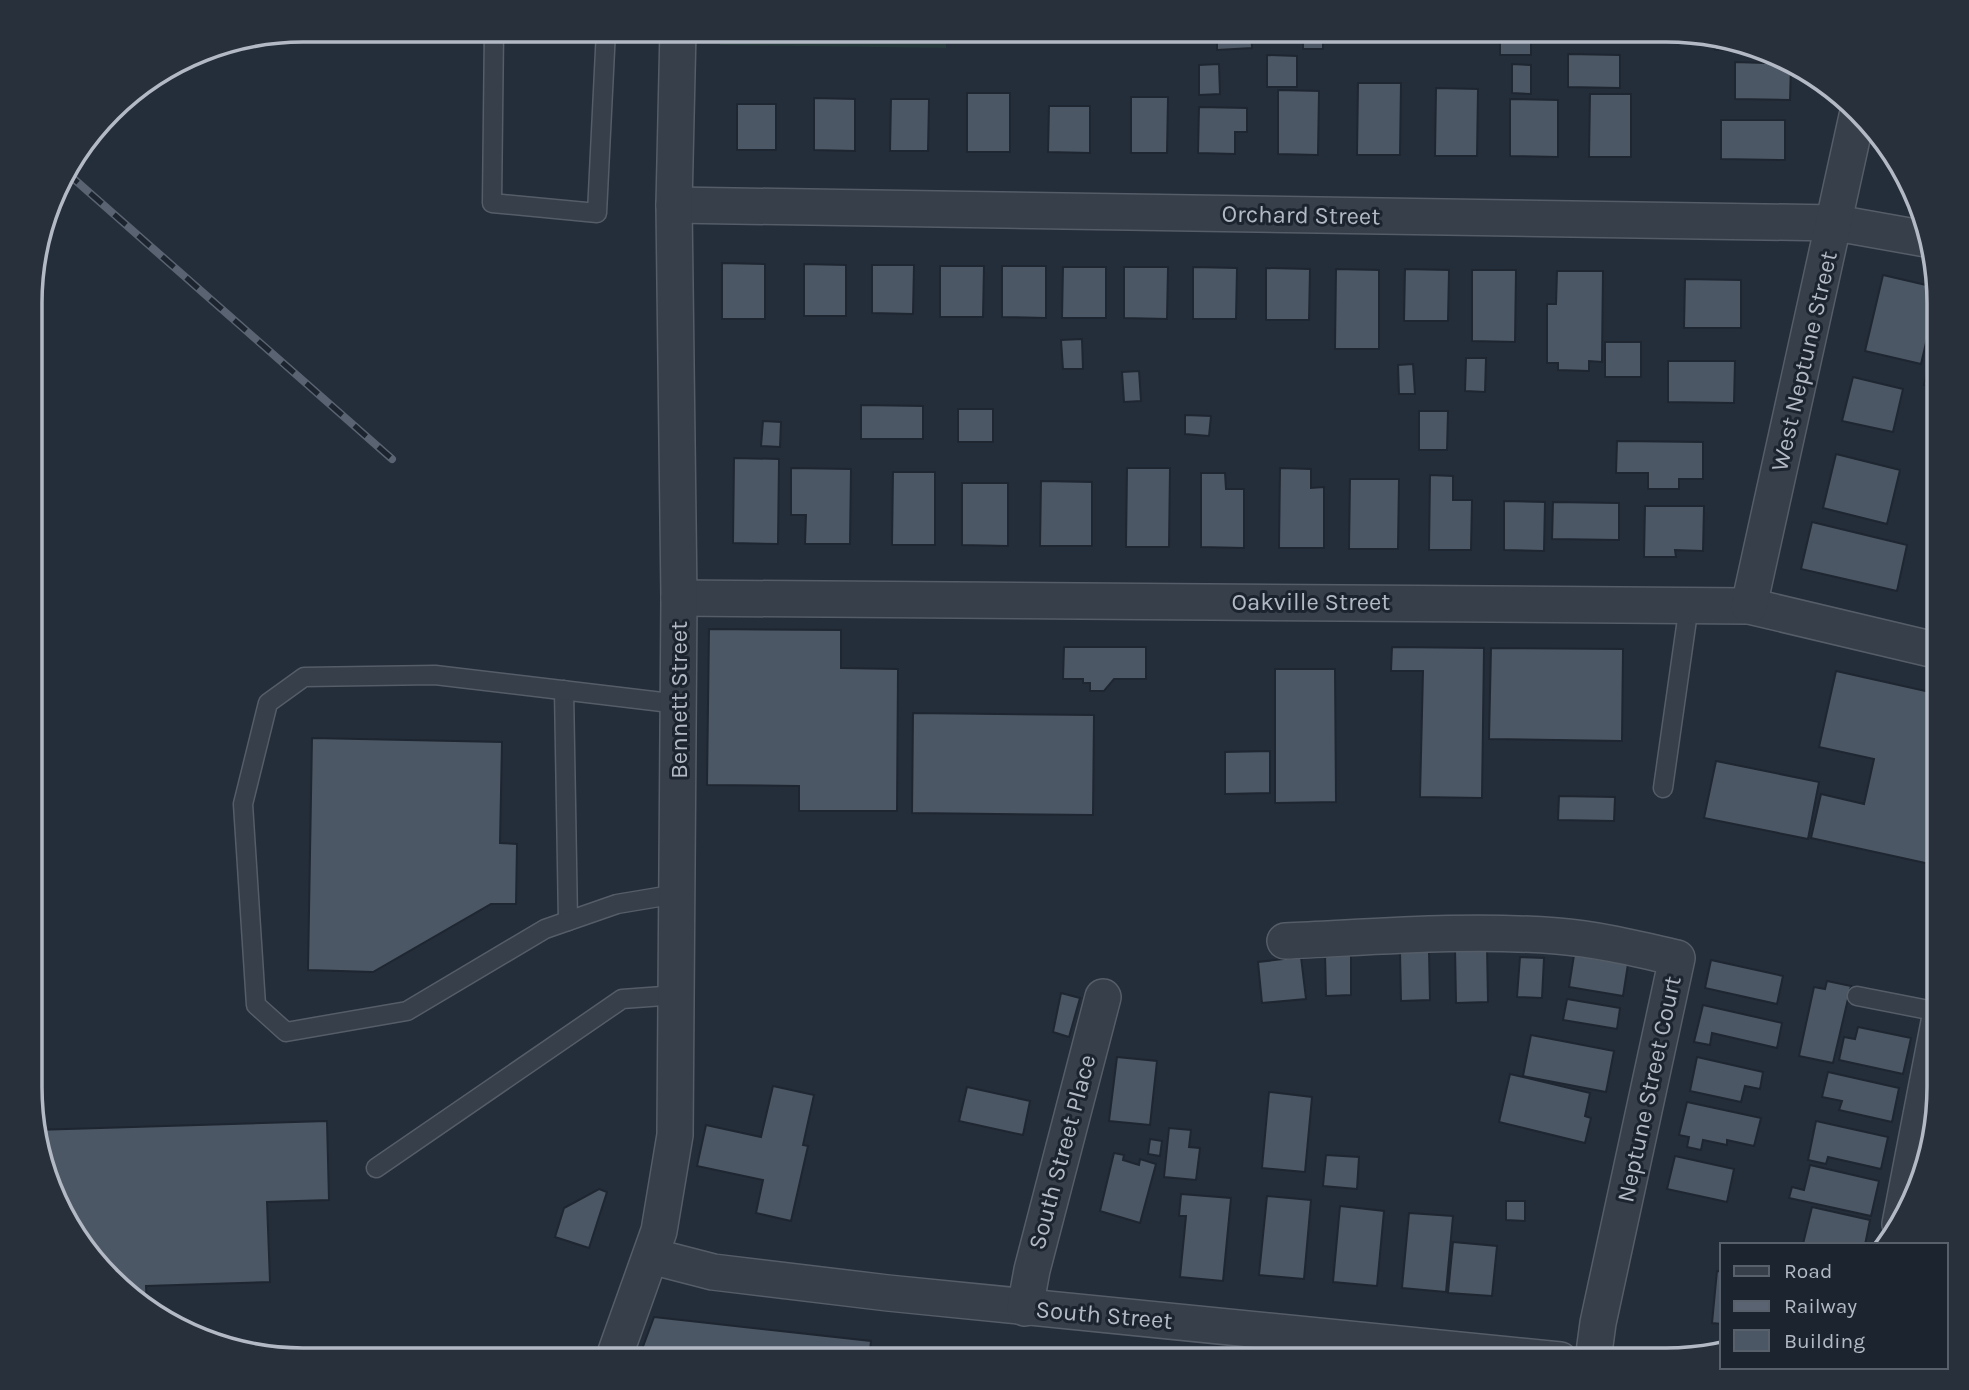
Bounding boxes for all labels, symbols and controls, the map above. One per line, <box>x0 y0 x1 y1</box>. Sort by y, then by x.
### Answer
street label: Orchard Street <box>1221 200 1381 230</box>
street label: West Neptune Street <box>1765 248 1843 474</box>
street label: Oakville Street <box>1232 588 1390 616</box>
street label: Bennett Street <box>665 621 693 779</box>
street label: Neptune Street Court <box>1611 973 1687 1205</box>
street label: South Street Place <box>1022 1051 1102 1253</box>
legend <box>1720 1243 1948 1369</box>
text: Road <box>1784 1259 1832 1283</box>
text: Railway <box>1784 1294 1857 1318</box>
street label: South Street <box>1034 1295 1174 1335</box>
text: Building <box>1784 1329 1865 1353</box>

